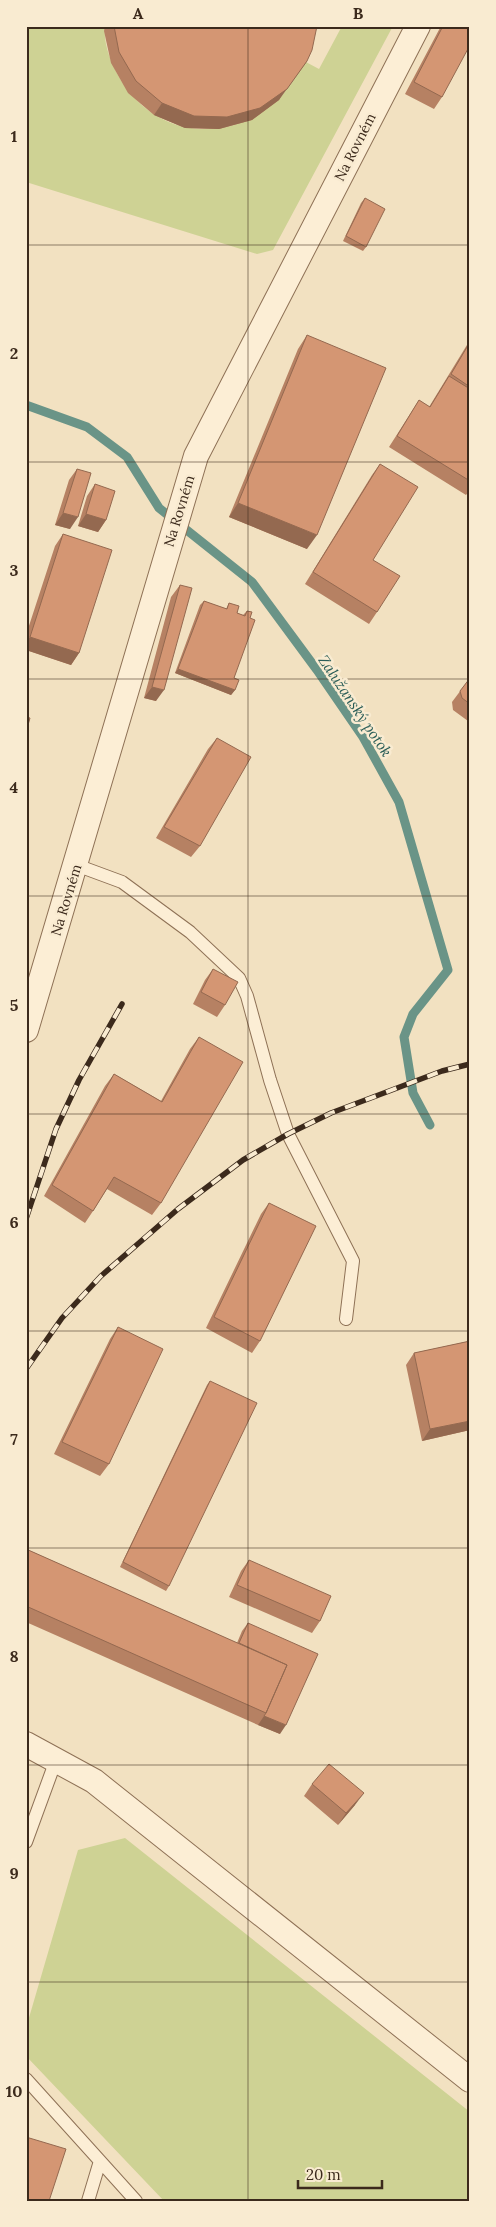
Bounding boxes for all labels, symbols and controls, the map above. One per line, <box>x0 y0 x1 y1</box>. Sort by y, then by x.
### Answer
text: A <box>133 3 144 23</box>
text: B <box>353 3 364 23</box>
street label: Na Rovném <box>330 110 380 184</box>
text: 1 <box>11 126 17 146</box>
text: 2 <box>10 343 18 363</box>
street label: Na Rovném <box>160 473 199 549</box>
text: 3 <box>10 560 19 580</box>
water label: Zalužanský potok <box>314 651 396 760</box>
text: 4 <box>10 777 19 797</box>
street label: Na Rovném <box>47 862 86 938</box>
text: 5 <box>10 995 19 1015</box>
text: 6 <box>9 1212 19 1232</box>
text: 7 <box>10 1429 18 1449</box>
text: 8 <box>9 1646 19 1666</box>
text: 9 <box>9 1863 19 1883</box>
text: 10 <box>6 2081 22 2101</box>
scale bar <box>298 2157 382 2189</box>
text: 20 m <box>306 2165 341 2184</box>

